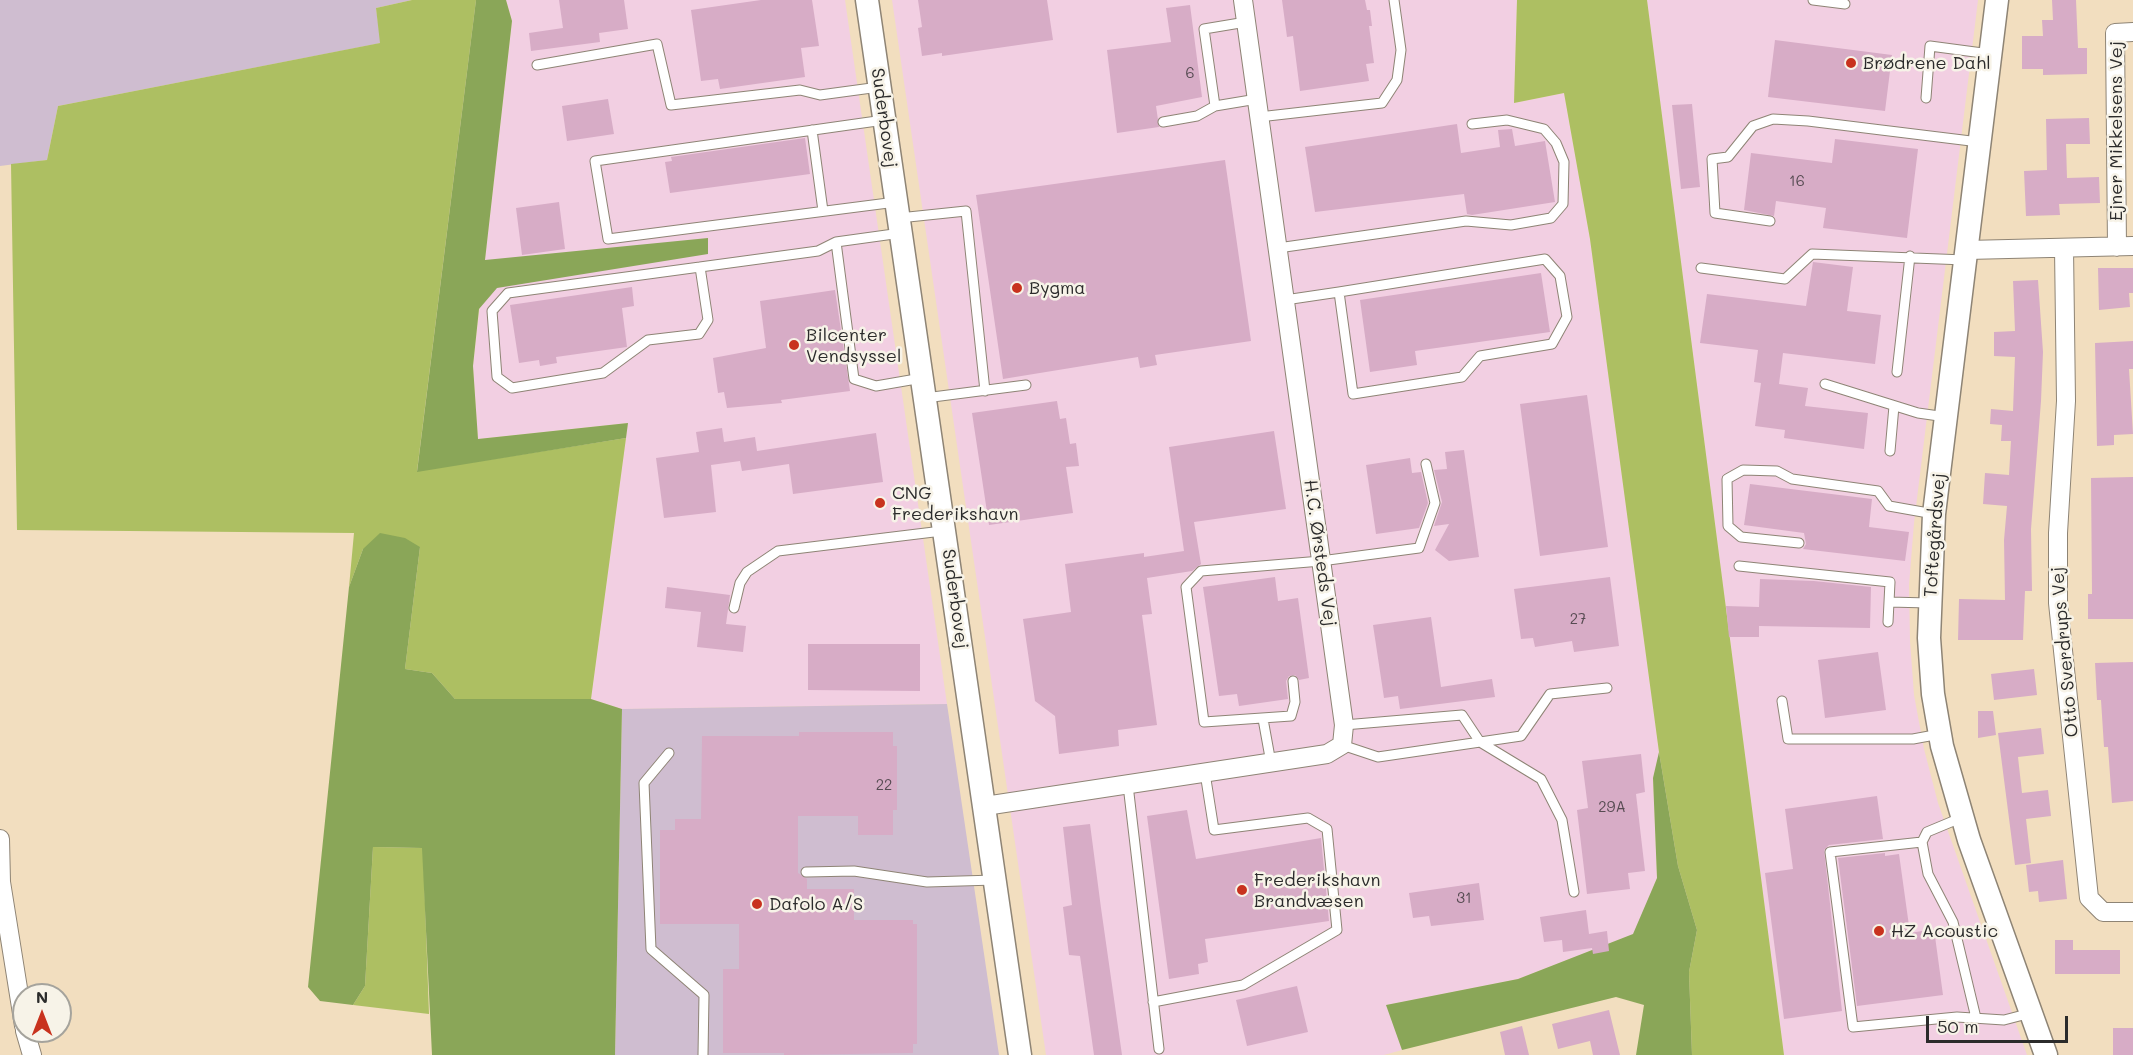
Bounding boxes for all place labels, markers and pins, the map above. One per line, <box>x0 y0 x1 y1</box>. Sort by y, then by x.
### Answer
place label: Brødrene Dahl <box>1863 52 1991 74</box>
marker: Brødrene Dahl <box>1844 56 1858 70</box>
place label: Bygma <box>1029 277 1086 299</box>
marker: Bygma <box>1010 281 1024 295</box>
place label: Bilcenter Vendsyssel <box>806 324 901 366</box>
marker: Bilcenter Vendsyssel <box>787 338 801 352</box>
place label: CNG Frederikshavn <box>892 482 1019 524</box>
marker: CNG Frederikshavn <box>873 496 887 510</box>
place label: Frederikshavn Brandvæsen <box>1254 869 1381 912</box>
marker: Frederikshavn Brandvæsen <box>1235 883 1249 897</box>
place label: Dafolo A/S <box>769 893 863 915</box>
marker: Dafolo A/S <box>750 897 764 911</box>
place label: HZ Acoustic <box>1891 920 1998 942</box>
marker: HZ Acoustic <box>1872 924 1886 938</box>

